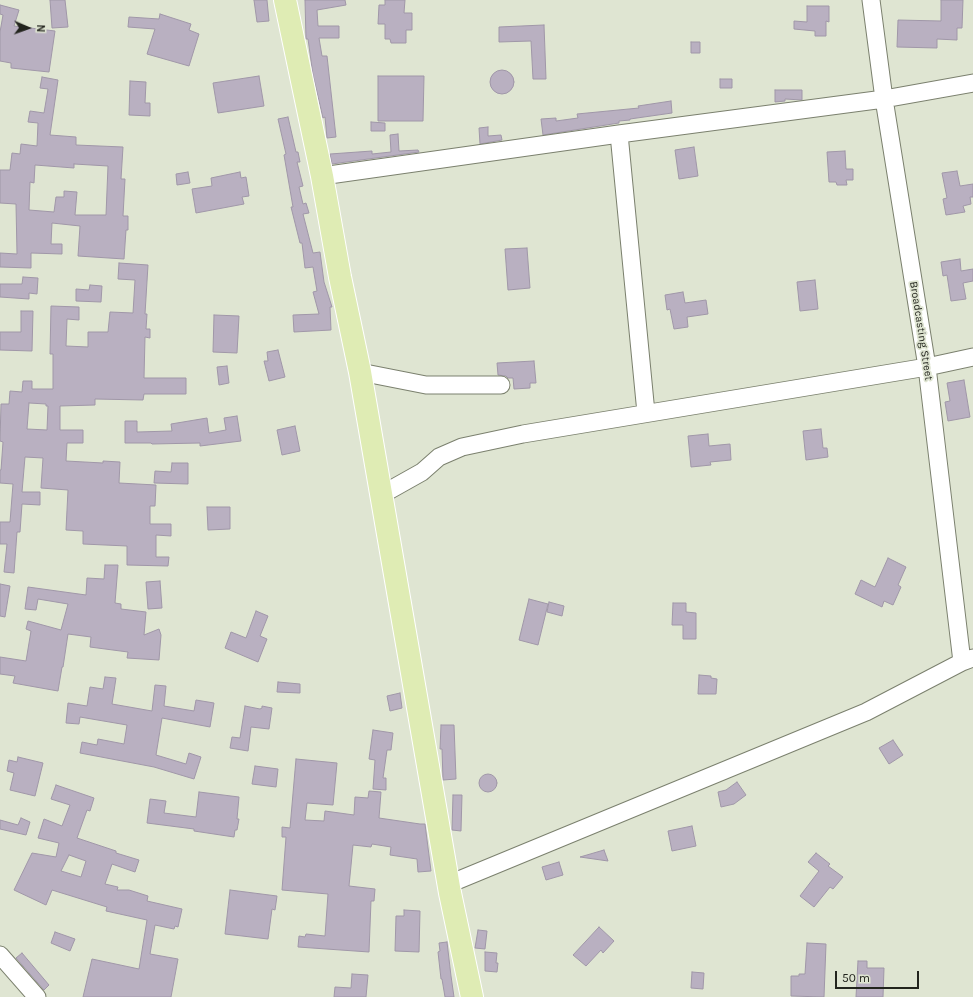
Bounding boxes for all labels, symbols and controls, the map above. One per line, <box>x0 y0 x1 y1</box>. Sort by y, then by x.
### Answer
north arrow <box>8 8 48 48</box>
text: N <box>34 24 47 33</box>
street label: Broadcasting Street <box>907 281 935 381</box>
scale bar <box>837 963 921 989</box>
text: 50 m <box>842 971 870 985</box>

